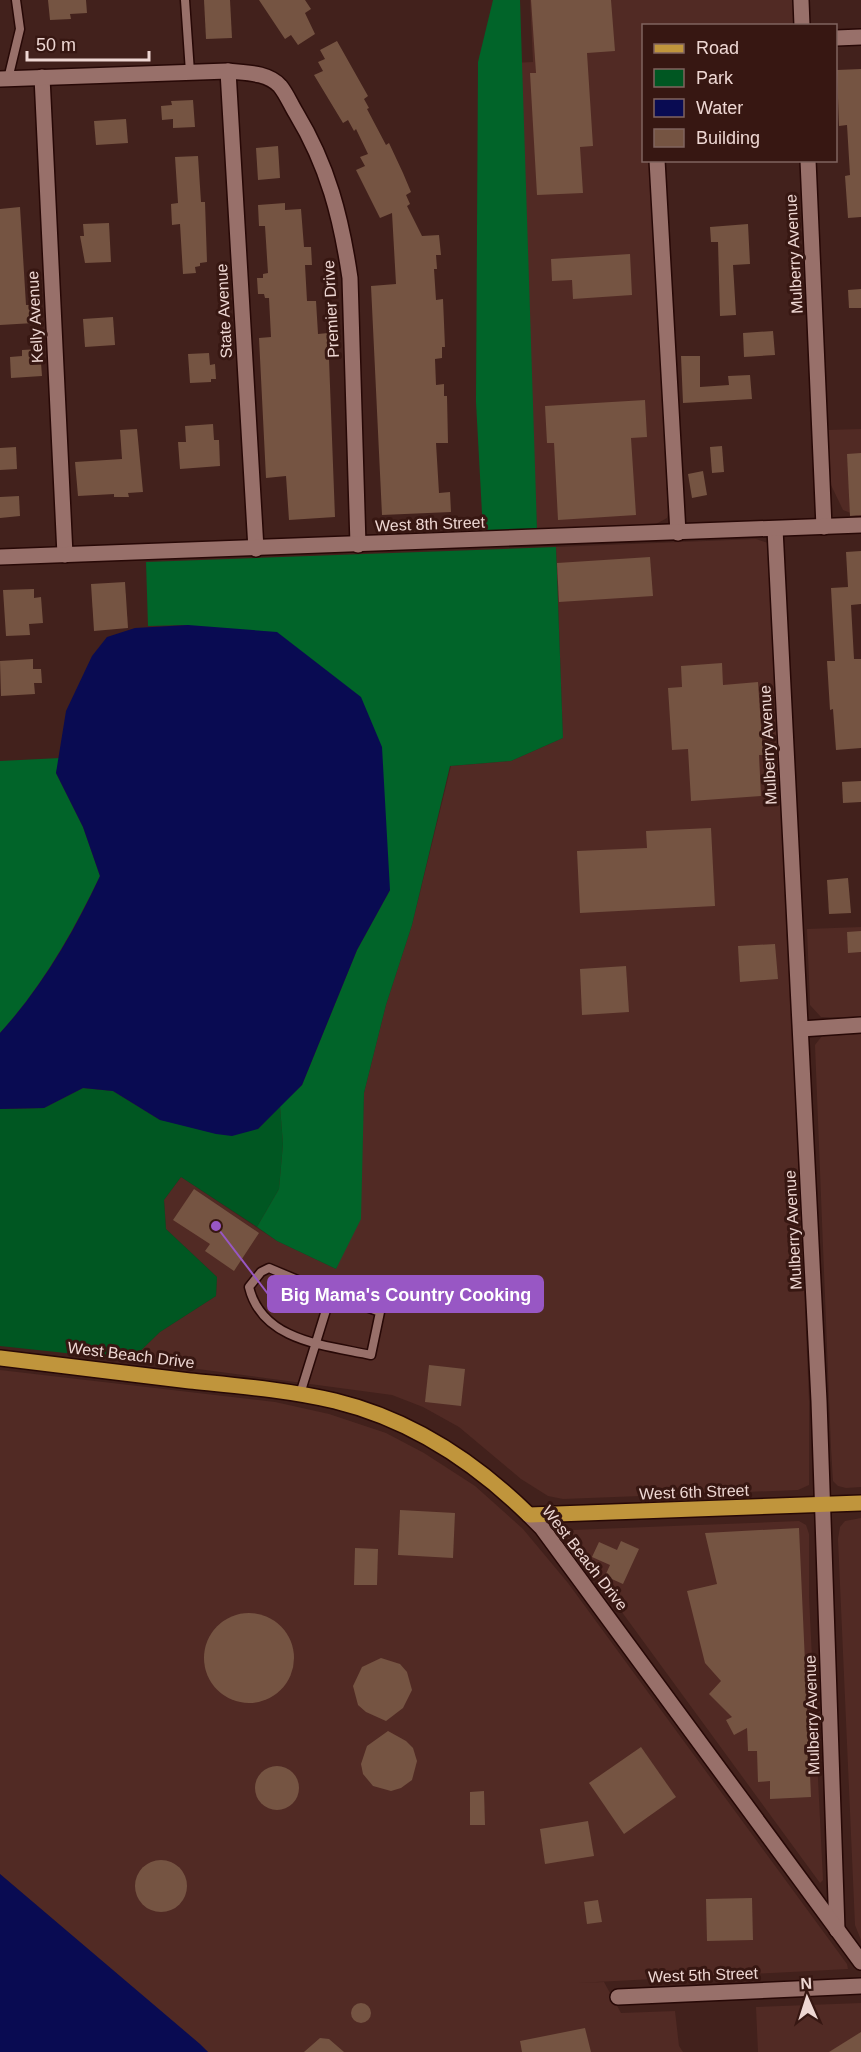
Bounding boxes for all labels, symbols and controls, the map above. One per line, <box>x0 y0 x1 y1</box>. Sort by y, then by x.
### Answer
scale bar <box>27 24 148 62</box>
legend <box>642 24 837 162</box>
text: 50 m <box>36 35 76 55</box>
text: Road <box>696 38 739 58</box>
text: Park <box>696 68 734 88</box>
text: Water <box>696 98 743 118</box>
text: Building <box>696 128 760 148</box>
street label: Mulberry Avenue <box>782 194 806 314</box>
street label: Premier Drive <box>320 260 342 358</box>
street label: State Avenue <box>213 263 235 359</box>
street label: Kelly Avenue <box>24 270 46 363</box>
street label: West 8th Street <box>375 514 486 534</box>
street label: Mulberry Avenue <box>756 685 780 805</box>
street label: Mulberry Avenue <box>781 1170 805 1290</box>
callout: Big Mama's Country Cooking <box>268 1276 543 1312</box>
text: Big Mama's Country Cooking <box>281 1285 531 1305</box>
street label: West Beach Drive <box>67 1339 196 1371</box>
street label: West 6th Street <box>639 1482 750 1502</box>
street label: West Beach Drive <box>539 1502 631 1614</box>
street label: Mulberry Avenue <box>801 1655 823 1775</box>
street label: West 5th Street <box>648 1965 759 1985</box>
north arrow <box>777 1968 837 2028</box>
text: N <box>800 1975 812 1992</box>

